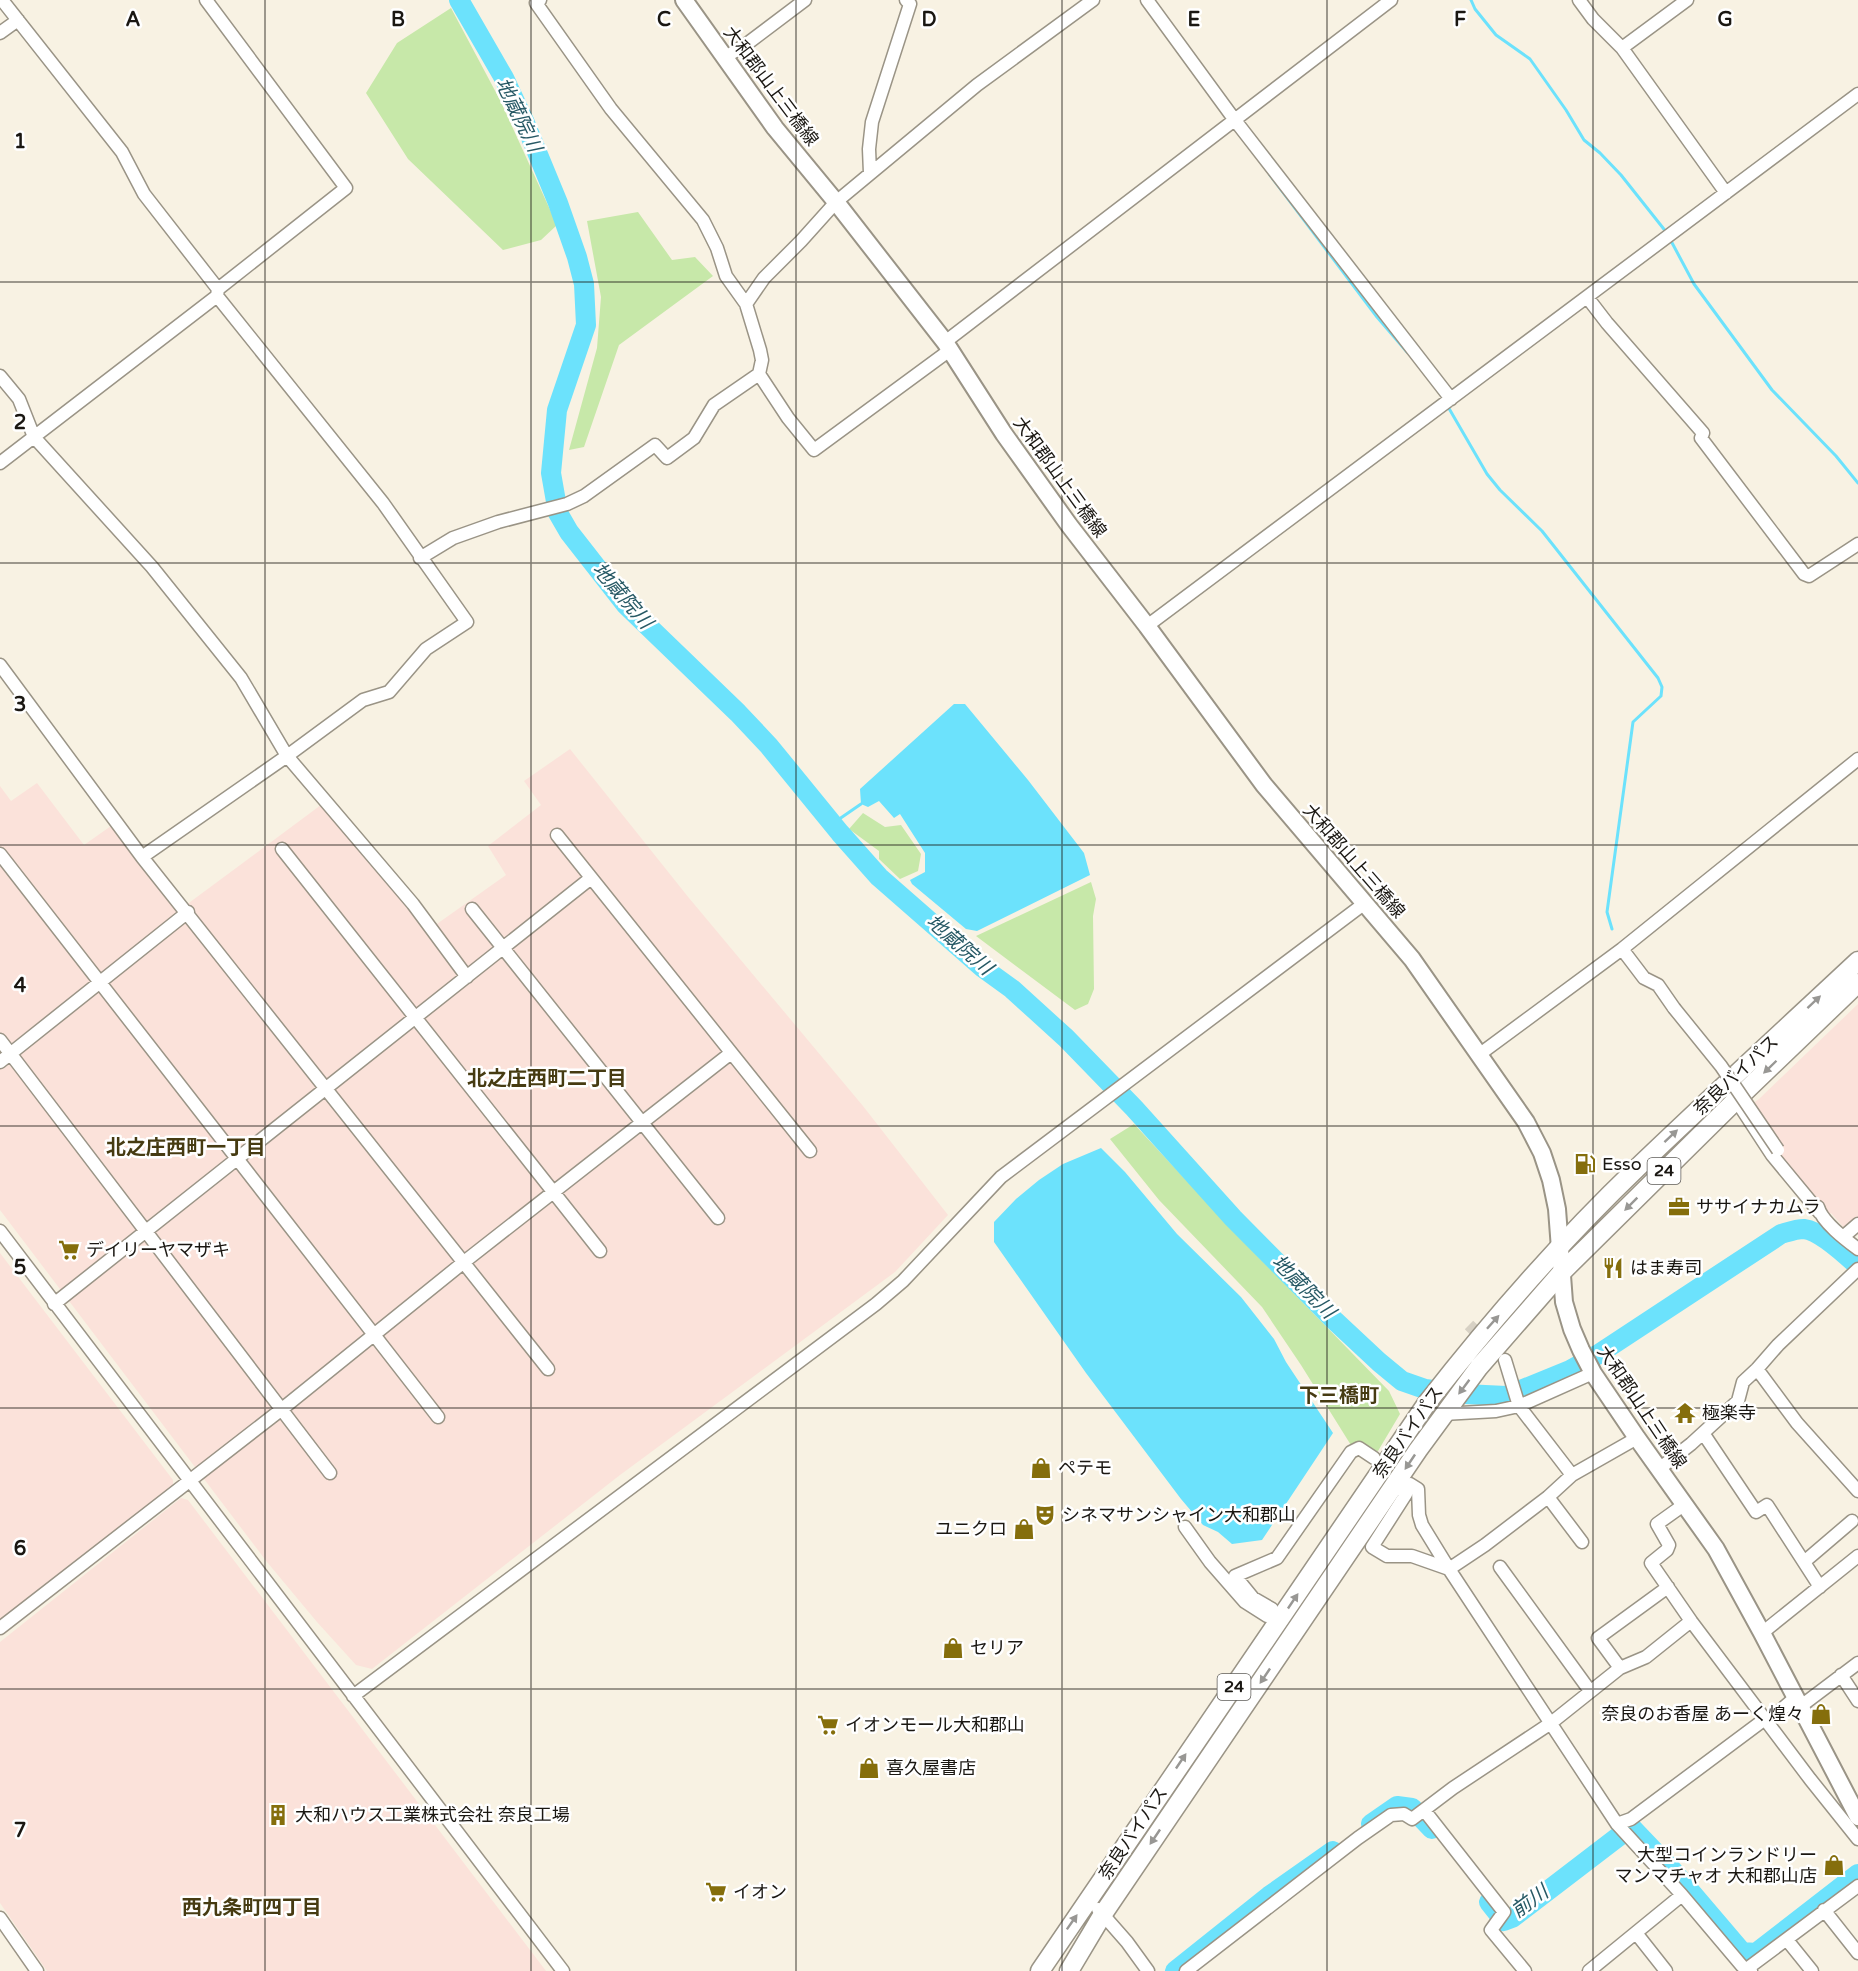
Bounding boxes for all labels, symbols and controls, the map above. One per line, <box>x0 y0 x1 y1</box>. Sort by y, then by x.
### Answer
text: A <box>126 8 141 32</box>
text: B <box>391 8 405 32</box>
text: C <box>657 8 671 32</box>
text: D <box>921 8 937 32</box>
text: E <box>1188 8 1201 32</box>
text: F <box>1454 8 1466 32</box>
text: G <box>1717 8 1733 32</box>
street label: 大和郡山上三橋線 <box>719 22 823 150</box>
water label: 地蔵院川 <box>490 74 547 158</box>
text: 1 <box>14 130 26 154</box>
text: 2 <box>14 411 26 435</box>
street label: 大和郡山上三橋線 <box>1009 412 1111 542</box>
water label: 地蔵院川 <box>587 558 659 636</box>
text: 3 <box>14 693 26 717</box>
street label: 大和郡山上三橋線 <box>1298 799 1410 923</box>
water label: 地蔵院川 <box>921 910 999 982</box>
text: 4 <box>14 974 27 998</box>
one-way arrow <box>1806 996 1820 1010</box>
street label: 奈良バイパス <box>1689 1030 1783 1120</box>
one-way arrow <box>1764 1060 1778 1074</box>
district label: 北之庄西町二丁目 <box>467 1067 627 1091</box>
one-way arrow <box>1664 1129 1679 1143</box>
district label: 北之庄西町一丁目 <box>106 1136 266 1160</box>
fuel station icon: Esso <box>1573 1152 1597 1176</box>
place label: Esso <box>1602 1153 1642 1175</box>
road number: 24 <box>1648 1158 1680 1184</box>
office icon: ササイナカムラ <box>1667 1195 1691 1219</box>
one-way arrow <box>1624 1196 1638 1210</box>
place label: ササイナカムラ <box>1696 1196 1821 1218</box>
supermarket icon: デイリーヤマザキ <box>57 1238 81 1262</box>
place label: デイリーヤマザキ <box>86 1239 230 1261</box>
water label: 地蔵院川 <box>1266 1250 1341 1325</box>
text: 5 <box>14 1256 26 1280</box>
restaurant icon: はま寿司 <box>1601 1256 1625 1280</box>
place label: はま寿司 <box>1630 1257 1702 1279</box>
one-way arrow <box>1486 1314 1500 1329</box>
street label: 大和郡山上三橋線 <box>1593 1341 1691 1473</box>
one-way arrow <box>1458 1379 1471 1395</box>
street label: 奈良バイパス <box>1368 1382 1448 1482</box>
district label: 下三橋町 <box>1299 1384 1379 1408</box>
temple icon: 極楽寺 <box>1673 1401 1697 1425</box>
place label: 極楽寺 <box>1702 1402 1756 1424</box>
one-way arrow <box>1404 1454 1415 1470</box>
shop icon: ペテモ <box>1029 1456 1053 1480</box>
place label: ペテモ <box>1058 1457 1112 1479</box>
theatre icon: シネマサンシャイン大和郡山 <box>1033 1503 1057 1527</box>
place label: シネマサンシャイン大和郡山 <box>1062 1504 1296 1526</box>
shop icon: ユニクロ <box>1012 1517 1036 1541</box>
place label: ユニクロ <box>935 1518 1007 1540</box>
text: 6 <box>14 1537 26 1561</box>
one-way arrow <box>1287 1592 1298 1609</box>
shop icon: セリア <box>941 1636 965 1660</box>
place label: セリア <box>970 1637 1024 1659</box>
one-way arrow <box>1259 1667 1271 1683</box>
road number: 24 <box>1218 1674 1250 1700</box>
shop icon: 奈良のお香屋 あーく煌々 <box>1809 1702 1833 1726</box>
place label: 奈良のお香屋 あーく煌々 <box>1601 1703 1804 1725</box>
supermarket icon: イオンモール大和郡山 <box>816 1713 840 1737</box>
place label: イオンモール大和郡山 <box>845 1714 1025 1736</box>
one-way arrow <box>1176 1753 1187 1769</box>
shop icon: 喜久屋書店 <box>857 1756 881 1780</box>
place label: 喜久屋書店 <box>886 1757 976 1779</box>
street label: 奈良バイパス <box>1094 1782 1172 1884</box>
building icon: 大和ハウス工業株式会社 奈良工場 <box>266 1803 290 1827</box>
place label: 大和ハウス工業株式会社 奈良工場 <box>295 1804 570 1826</box>
text: 7 <box>14 1819 26 1843</box>
one-way arrow <box>1150 1829 1161 1845</box>
place label: 大型コインランドリー マンマチャオ 大和郡山店 <box>1615 1844 1817 1887</box>
shop icon: 大型コインランドリー マンマチャオ 大和郡山店 <box>1822 1853 1846 1877</box>
water label: 前川 <box>1507 1879 1555 1923</box>
supermarket icon: イオン <box>704 1880 728 1904</box>
place label: イオン <box>733 1881 787 1903</box>
district label: 西九条町四丁目 <box>182 1896 322 1920</box>
one-way arrow <box>1066 1915 1078 1931</box>

